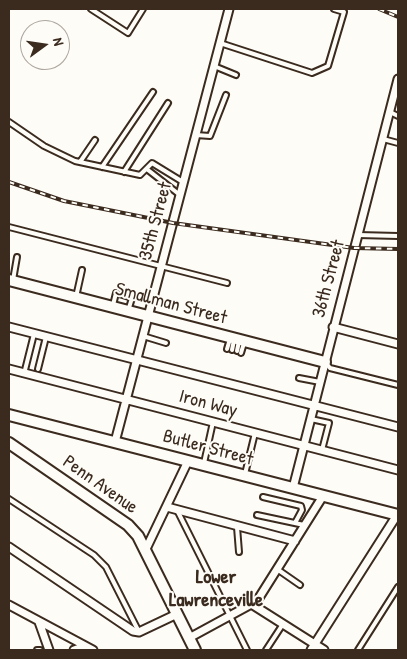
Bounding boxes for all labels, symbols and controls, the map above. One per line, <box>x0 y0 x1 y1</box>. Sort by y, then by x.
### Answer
north arrow <box>20 20 70 70</box>
text: N <box>49 36 69 47</box>
street label: 35th Street <box>135 180 177 262</box>
street label: 36th Street <box>308 238 350 320</box>
street label: Smallman Street <box>113 278 229 330</box>
street label: Iron Way <box>176 385 240 423</box>
street label: Butler Street <box>160 425 256 471</box>
street label: Penn Avenue <box>58 451 142 519</box>
district label: Lower Lawrenceville <box>169 566 263 613</box>

